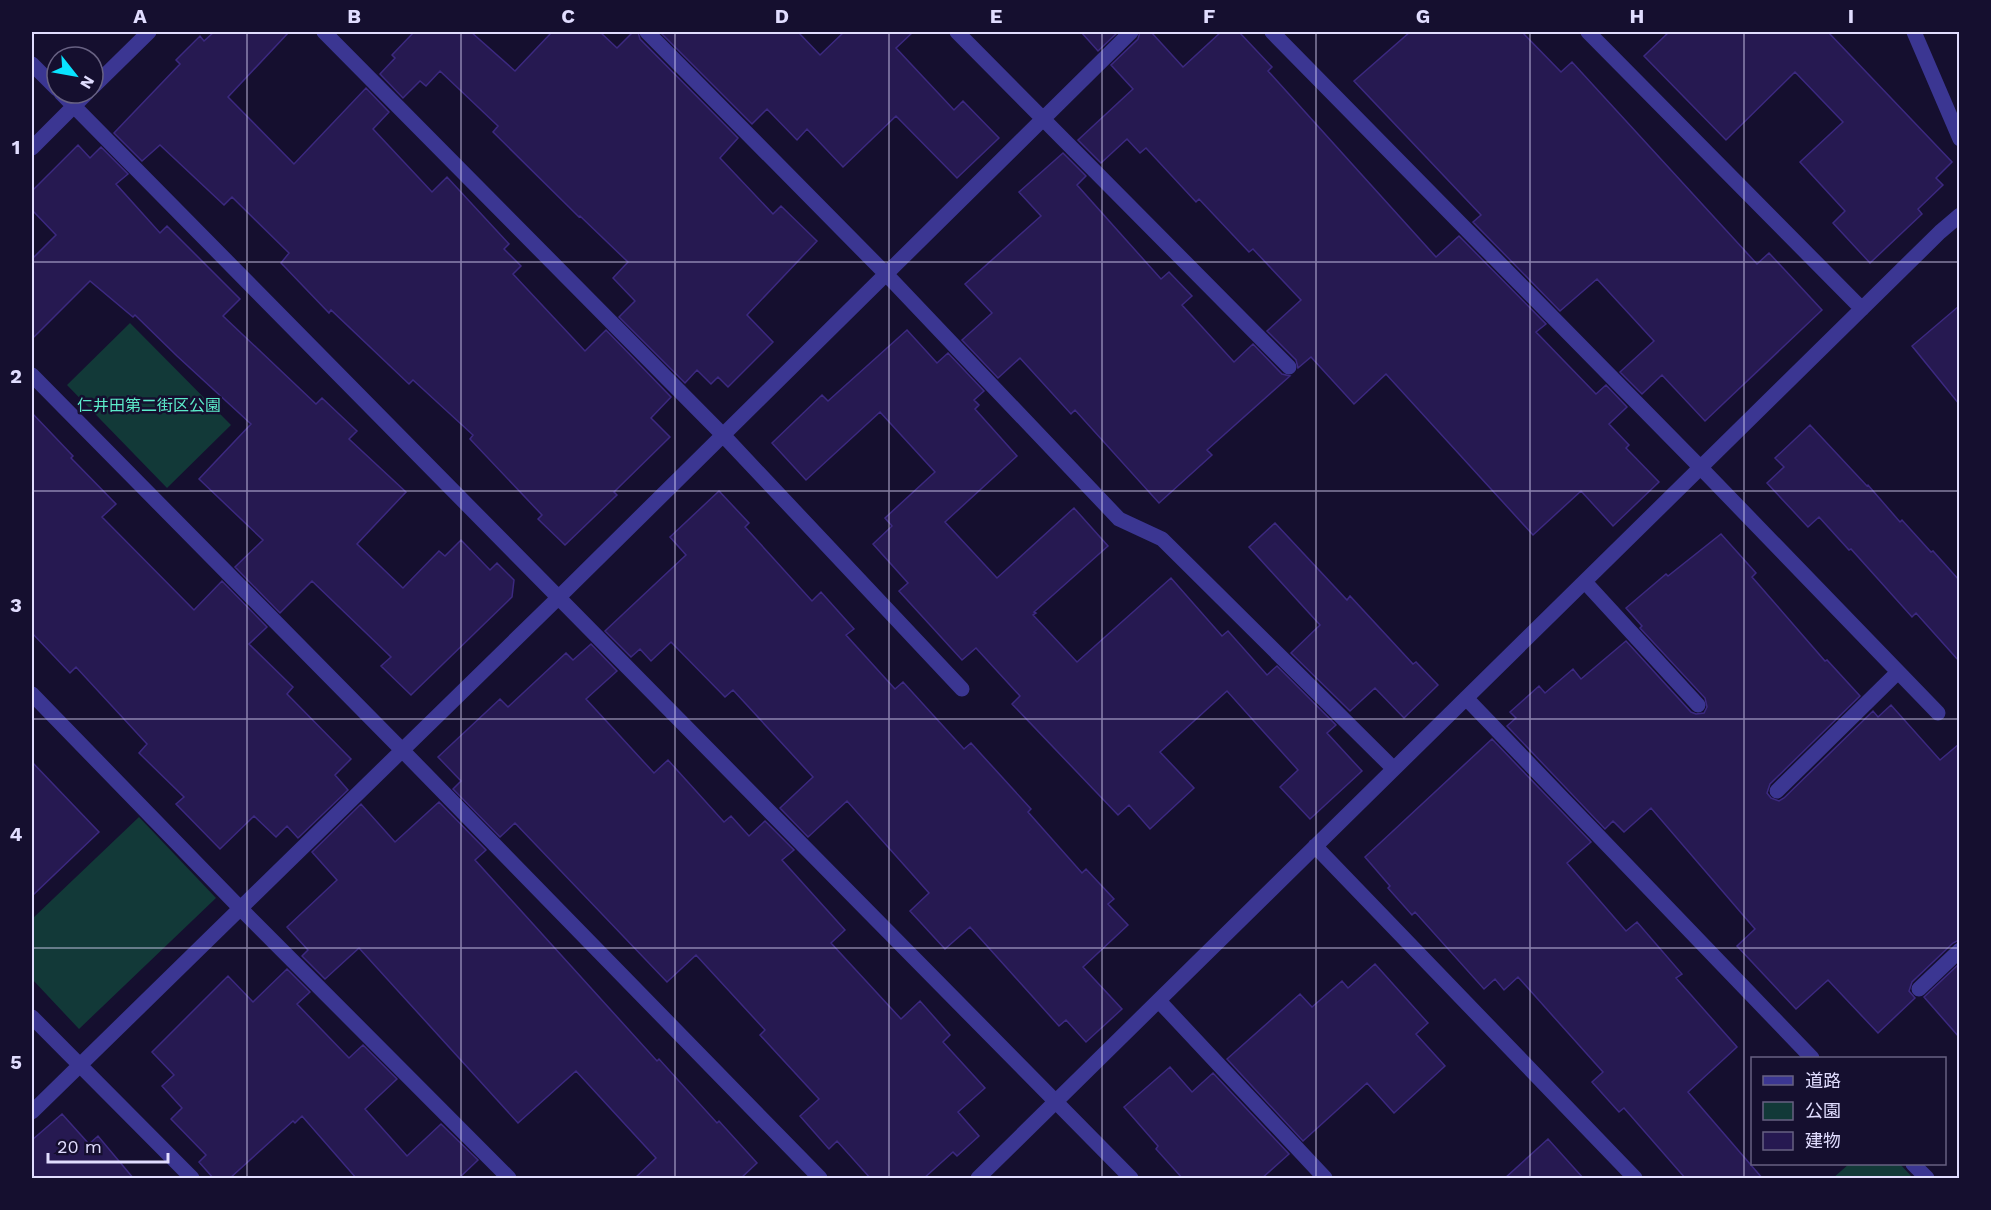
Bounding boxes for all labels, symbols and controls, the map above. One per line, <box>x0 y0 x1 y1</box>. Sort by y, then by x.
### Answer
text: A <box>133 4 147 28</box>
text: B <box>347 4 361 28</box>
text: C <box>561 4 575 28</box>
text: D <box>775 4 789 28</box>
text: E <box>990 4 1002 28</box>
text: F <box>1203 4 1215 28</box>
text: G <box>1416 4 1430 28</box>
text: H <box>1630 4 1644 28</box>
text: I <box>1848 4 1854 28</box>
north arrow <box>45 45 105 105</box>
text: N <box>76 72 99 92</box>
text: 1 <box>12 135 20 159</box>
text: 2 <box>10 364 22 388</box>
park label: 仁井田第二街区公園 <box>77 396 221 415</box>
text: 3 <box>10 593 22 617</box>
text: 4 <box>10 822 23 846</box>
text: 5 <box>10 1050 22 1074</box>
legend <box>1751 1057 1946 1165</box>
text: 道路 <box>1805 1070 1841 1091</box>
text: 公園 <box>1805 1100 1841 1121</box>
scale bar <box>48 1126 168 1164</box>
text: 建物 <box>1805 1130 1841 1151</box>
text: 20 m <box>57 1136 102 1157</box>

